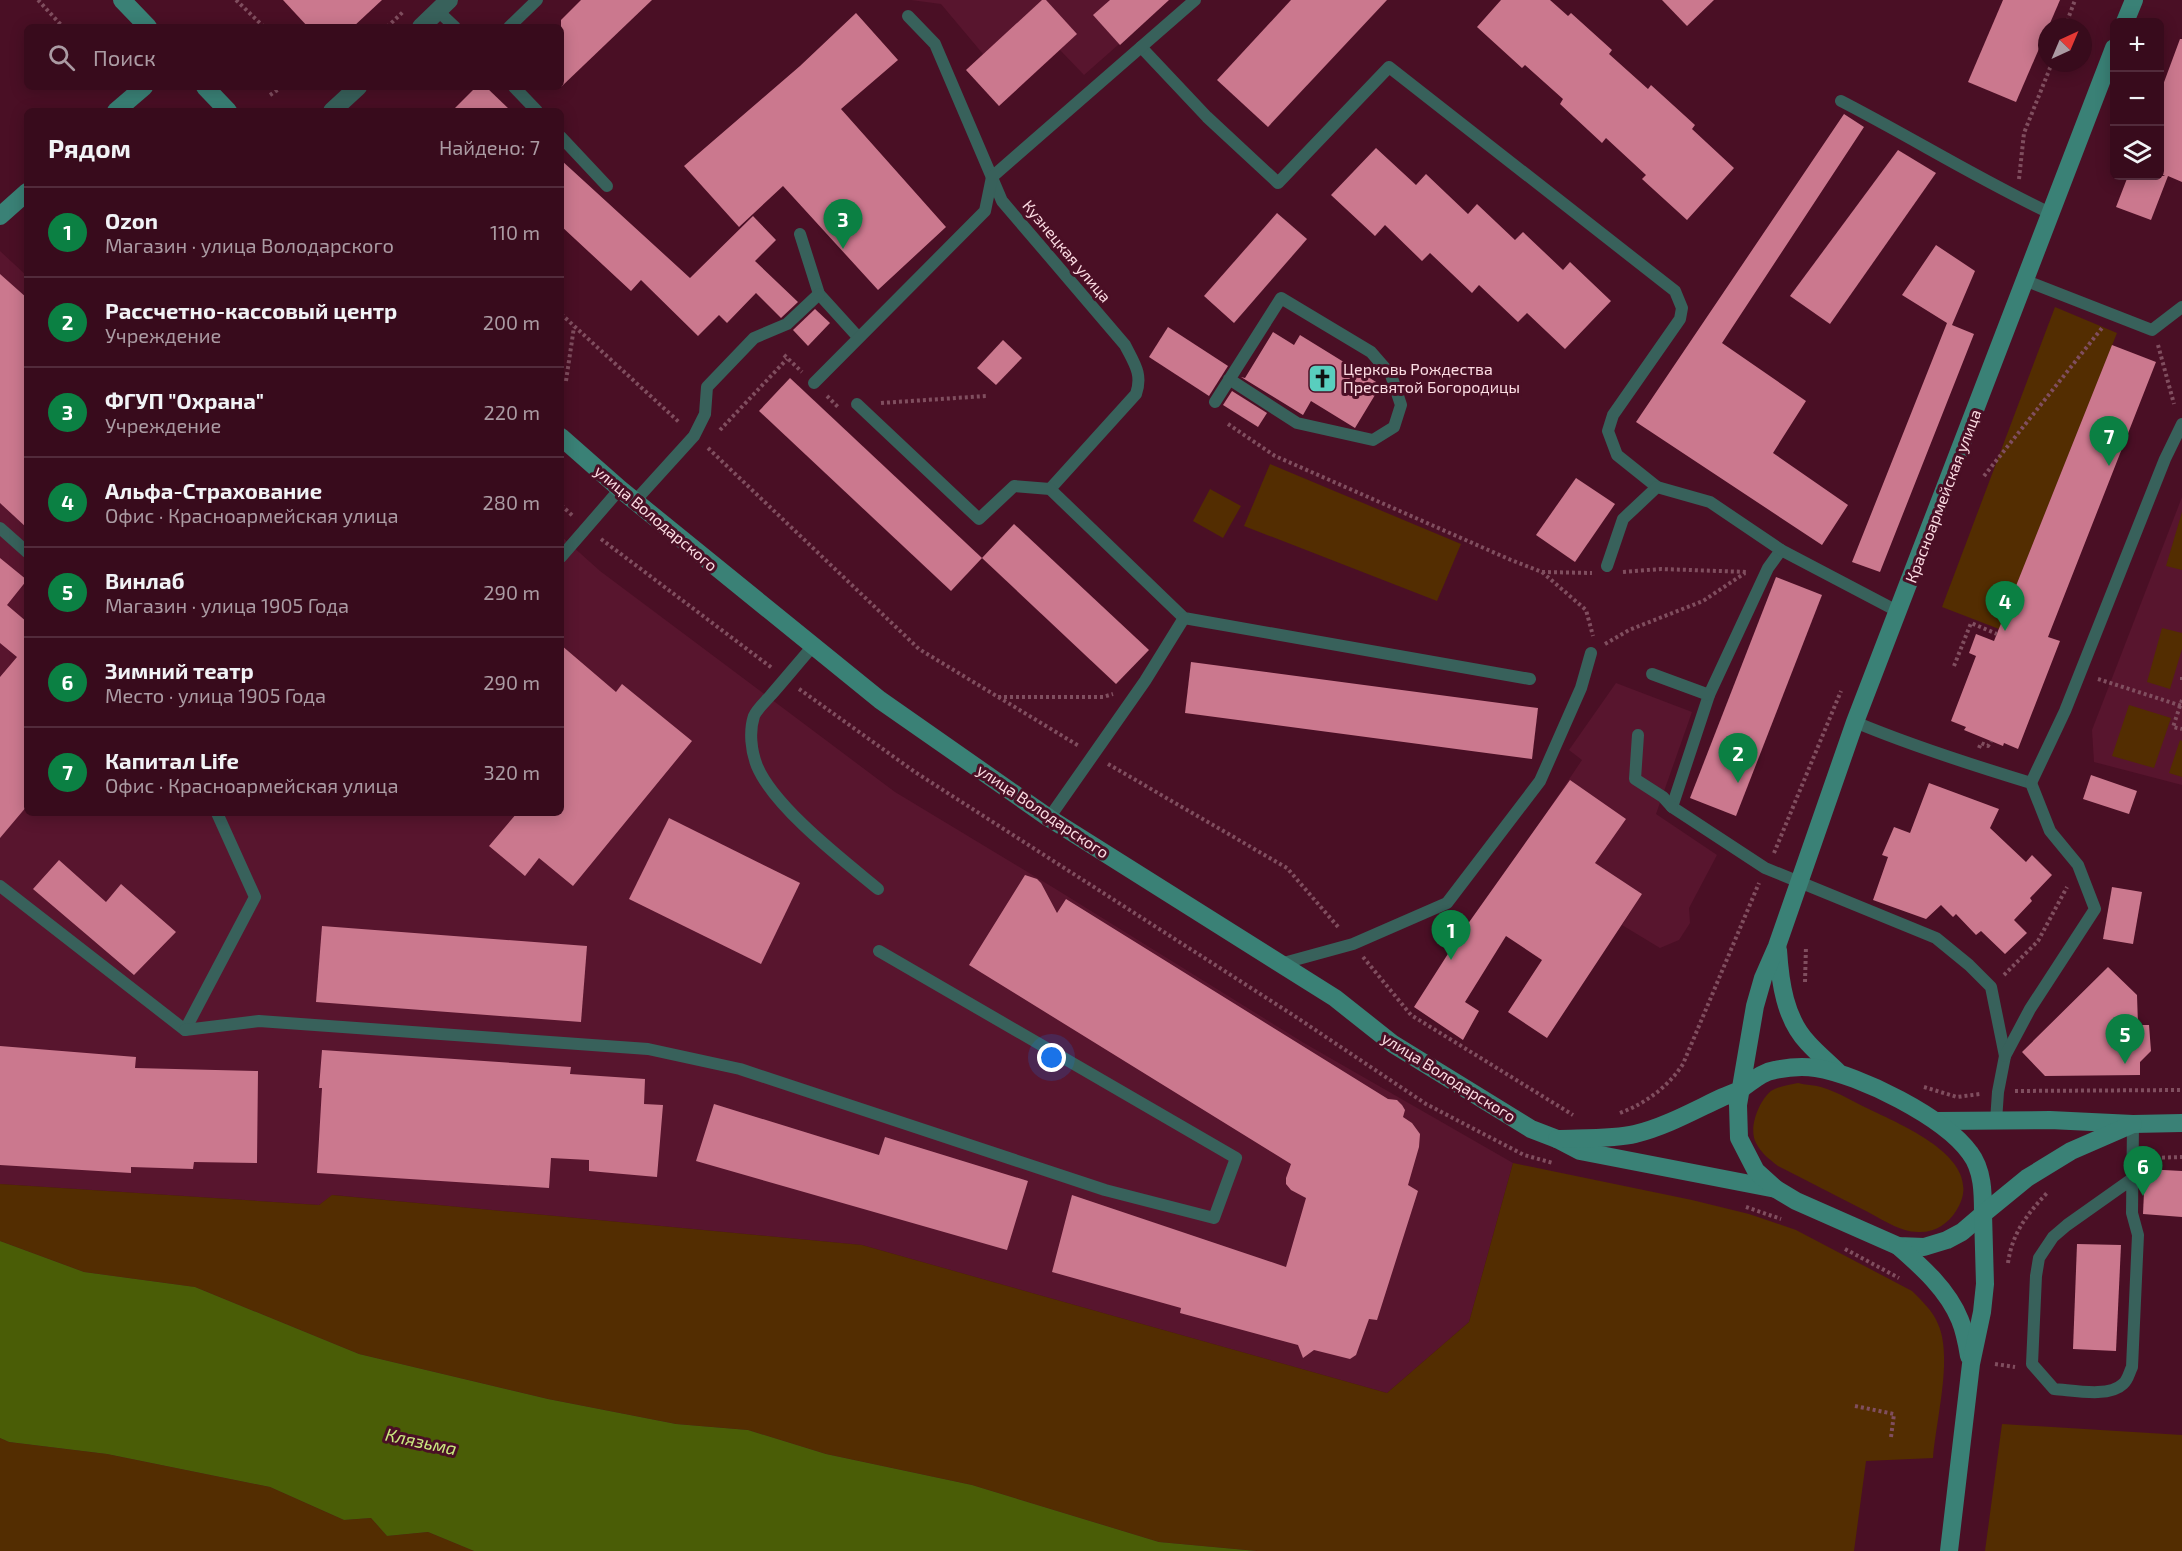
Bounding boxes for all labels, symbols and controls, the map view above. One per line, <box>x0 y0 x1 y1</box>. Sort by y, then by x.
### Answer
north arrow <box>2038 18 2092 72</box>
map controls <box>2110 18 2164 180</box>
button: + <box>2110 18 2164 72</box>
search box <box>24 24 564 90</box>
icon: search <box>45 41 78 74</box>
text: Поиск <box>93 44 156 70</box>
button: − <box>2110 72 2164 126</box>
button: layers <box>2110 126 2164 180</box>
text: Рядом <box>48 132 131 163</box>
text: Найдено: 7 <box>439 135 540 159</box>
street label: Кузнецкая улица <box>1018 196 1116 306</box>
pin: 3 <box>824 200 862 249</box>
text: Ozon <box>105 207 158 233</box>
text: 1 <box>63 220 72 244</box>
text: 110 m <box>490 220 540 244</box>
text: Магазин · улица Володарского <box>105 233 394 257</box>
text: Рассчетно-кассовый центр <box>105 297 397 323</box>
text: 2 <box>62 310 73 334</box>
text: 200 m <box>483 310 540 334</box>
text: Учреждение <box>105 323 221 347</box>
place label: Церковь Рождества Пресвятой Богородицы <box>1343 359 1520 396</box>
church icon: Церковь Рождества Пресвятой Богородицы <box>1306 362 1338 394</box>
text: ФГУП "Охрана" <box>105 387 264 413</box>
text: 3 <box>62 400 73 424</box>
text: 220 m <box>483 400 540 424</box>
street label: Красноармейская улица <box>1901 406 1985 586</box>
text: Учреждение <box>105 413 221 437</box>
pin: 7 <box>2090 416 2128 466</box>
street label: улица Володарского <box>590 461 722 575</box>
text: Альфа-Страхование <box>105 477 322 503</box>
text: 4 <box>61 490 74 514</box>
text: 280 m <box>483 490 540 514</box>
text: Офис · Красноармейская улица <box>105 503 398 527</box>
text: Винлаб <box>105 567 185 593</box>
text: 5 <box>62 580 73 604</box>
text: 290 m <box>483 580 540 604</box>
pin: 4 <box>1986 582 2024 631</box>
text: Магазин · улица 1905 Года <box>105 593 349 617</box>
text: Зимний театр <box>105 657 254 683</box>
text: 6 <box>62 670 73 694</box>
text: 290 m <box>483 670 540 694</box>
text: Место · улица 1905 Года <box>105 683 326 707</box>
pin: 2 <box>1718 734 1758 783</box>
text: Капитал Life <box>105 747 239 773</box>
street label: улица Володарского <box>973 759 1113 863</box>
text: 7 <box>62 760 73 784</box>
text: 320 m <box>484 760 540 784</box>
text: Офис · Красноармейская улица <box>105 773 398 797</box>
pin: 1 <box>1432 910 1470 960</box>
pin: 5 <box>2106 1014 2144 1064</box>
street label: улица Володарского <box>1378 1028 1520 1126</box>
your location <box>1037 1043 1066 1072</box>
pin: 6 <box>2124 1146 2162 1196</box>
water label: Клязьма <box>384 1423 459 1459</box>

